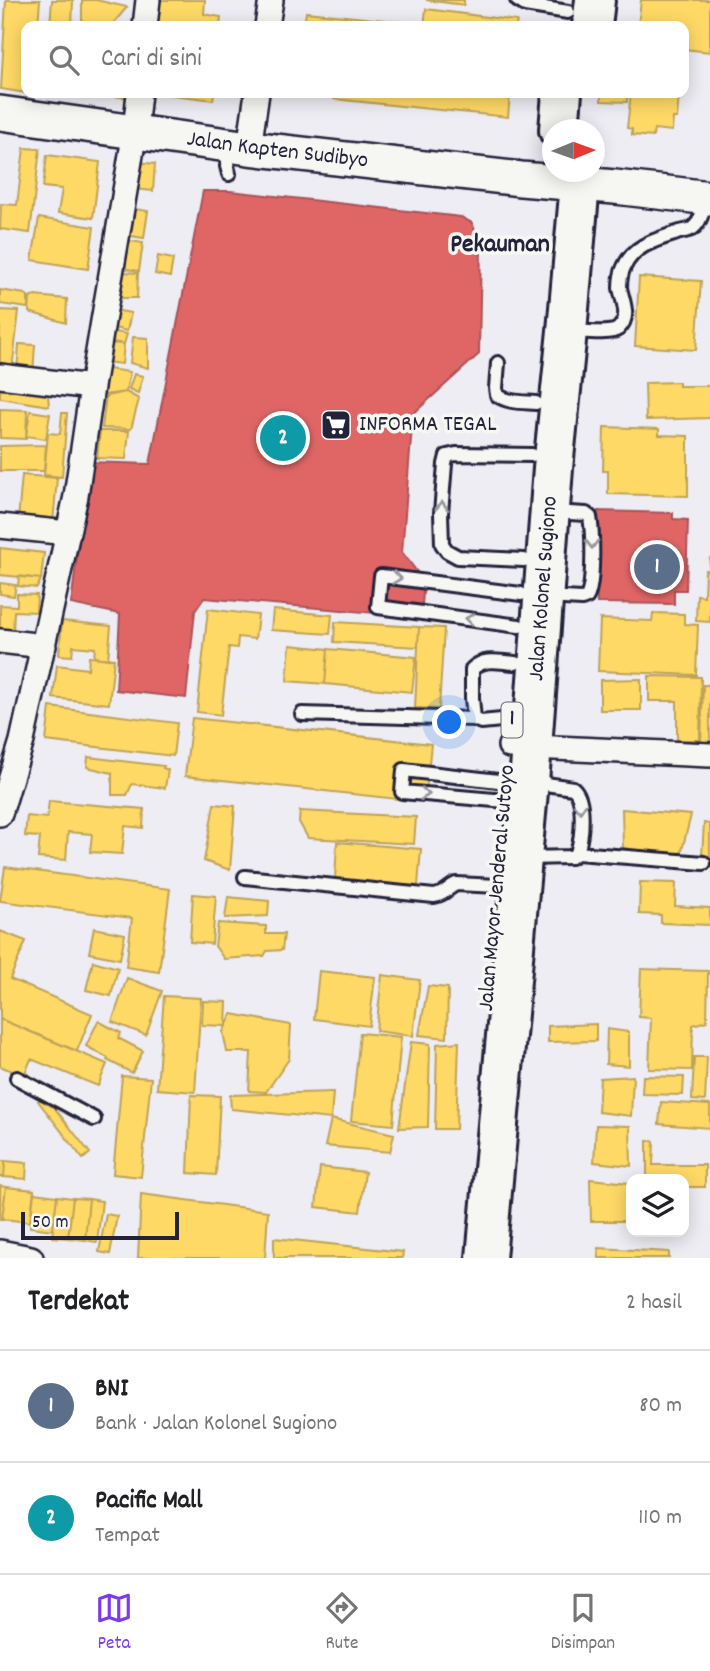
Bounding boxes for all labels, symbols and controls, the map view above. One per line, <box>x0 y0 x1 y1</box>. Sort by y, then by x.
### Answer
search box <box>21 21 689 98</box>
icon: search <box>45 41 83 79</box>
text: Cari di sini <box>101 41 202 78</box>
north arrow <box>542 119 605 182</box>
street label: Jalan Kapten Sudibyo <box>185 123 370 178</box>
district label: Pekauman <box>450 227 550 264</box>
supermarket icon: INFORMA TEGAL <box>319 408 353 442</box>
place label: INFORMA TEGAL <box>359 409 497 442</box>
pin: 2 <box>260 412 306 464</box>
street label: Jalan Kolonel Sugiono <box>521 495 567 682</box>
one-way arrow <box>434 500 449 511</box>
one-way arrow <box>584 539 600 550</box>
pin: 1 <box>634 541 680 593</box>
one-way arrow <box>391 570 403 585</box>
one-way arrow <box>464 612 476 627</box>
road number: 1 <box>502 702 522 738</box>
your location <box>432 705 466 739</box>
street label: Jalan Mayor Jenderal Sutoyo <box>471 763 525 1013</box>
one-way arrow <box>419 786 430 801</box>
one-way arrow <box>572 803 587 814</box>
map controls <box>626 1174 689 1237</box>
button: layers <box>626 1174 689 1237</box>
scale bar <box>21 1209 178 1241</box>
text: 50 m <box>32 1210 69 1237</box>
text: Terdekat <box>28 1282 129 1325</box>
text: 2 hasil <box>626 1287 682 1320</box>
text: BNI <box>95 1371 128 1408</box>
text: 1 <box>48 1390 54 1423</box>
text: 80 m <box>639 1390 682 1423</box>
text: Bank · Jalan Kolonel Sugiono <box>95 1408 337 1441</box>
text: Pacific Mall <box>95 1483 202 1520</box>
text: 2 <box>46 1502 56 1535</box>
text: 110 m <box>638 1502 682 1535</box>
text: Tempat <box>95 1520 160 1553</box>
tab: Peta <box>95 1589 133 1658</box>
tab: Rute <box>323 1589 361 1658</box>
tab: Disimpan <box>551 1589 615 1658</box>

